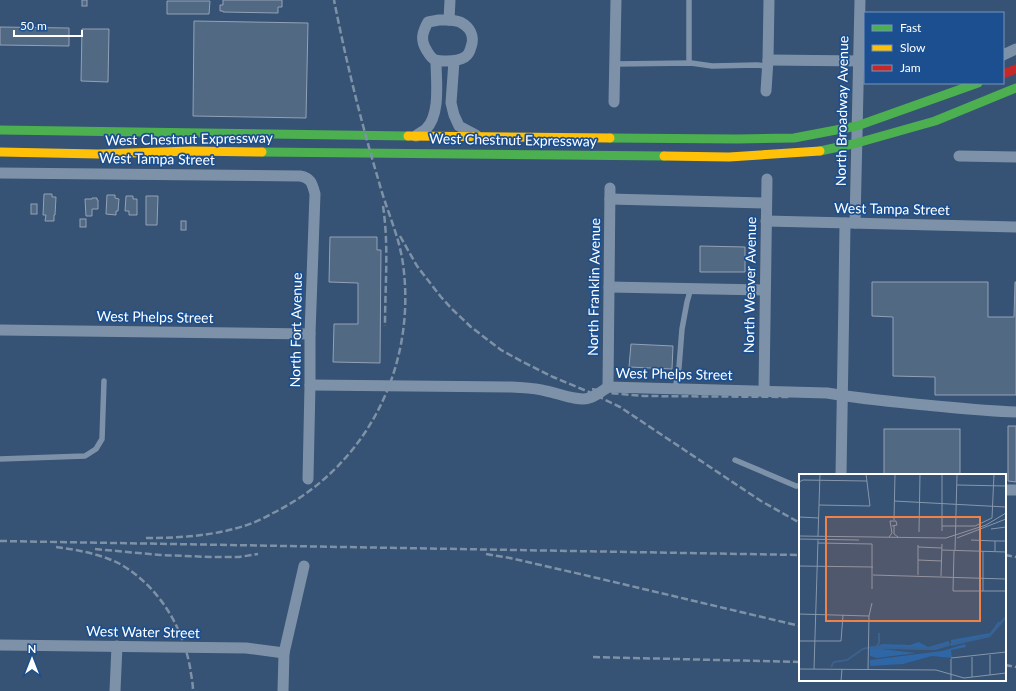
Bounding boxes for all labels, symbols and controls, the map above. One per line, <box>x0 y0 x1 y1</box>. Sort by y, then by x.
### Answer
scale bar <box>14 12 82 38</box>
legend <box>864 12 1004 84</box>
text: 50 m <box>20 18 47 33</box>
text: Fast <box>900 20 922 35</box>
street label: North Broadway Avenue <box>832 36 851 186</box>
text: Slow <box>900 40 926 55</box>
text: Jam <box>900 60 921 75</box>
street label: West Chestnut Expressway <box>105 129 274 148</box>
street label: West Chestnut Expressway <box>429 130 598 149</box>
street label: West Tampa Street <box>99 149 215 168</box>
street label: West Tampa Street <box>834 199 950 218</box>
street label: North Weaver Avenue <box>740 217 759 353</box>
street label: North Franklin Avenue <box>584 218 603 356</box>
street label: North Fort Avenue <box>286 272 305 388</box>
street label: West Phelps Street <box>96 307 214 326</box>
street label: West Phelps Street <box>615 364 733 383</box>
inset map <box>799 474 1006 681</box>
street label: West Water Street <box>86 622 200 641</box>
north arrow <box>12 639 52 679</box>
text: N <box>28 642 36 655</box>

